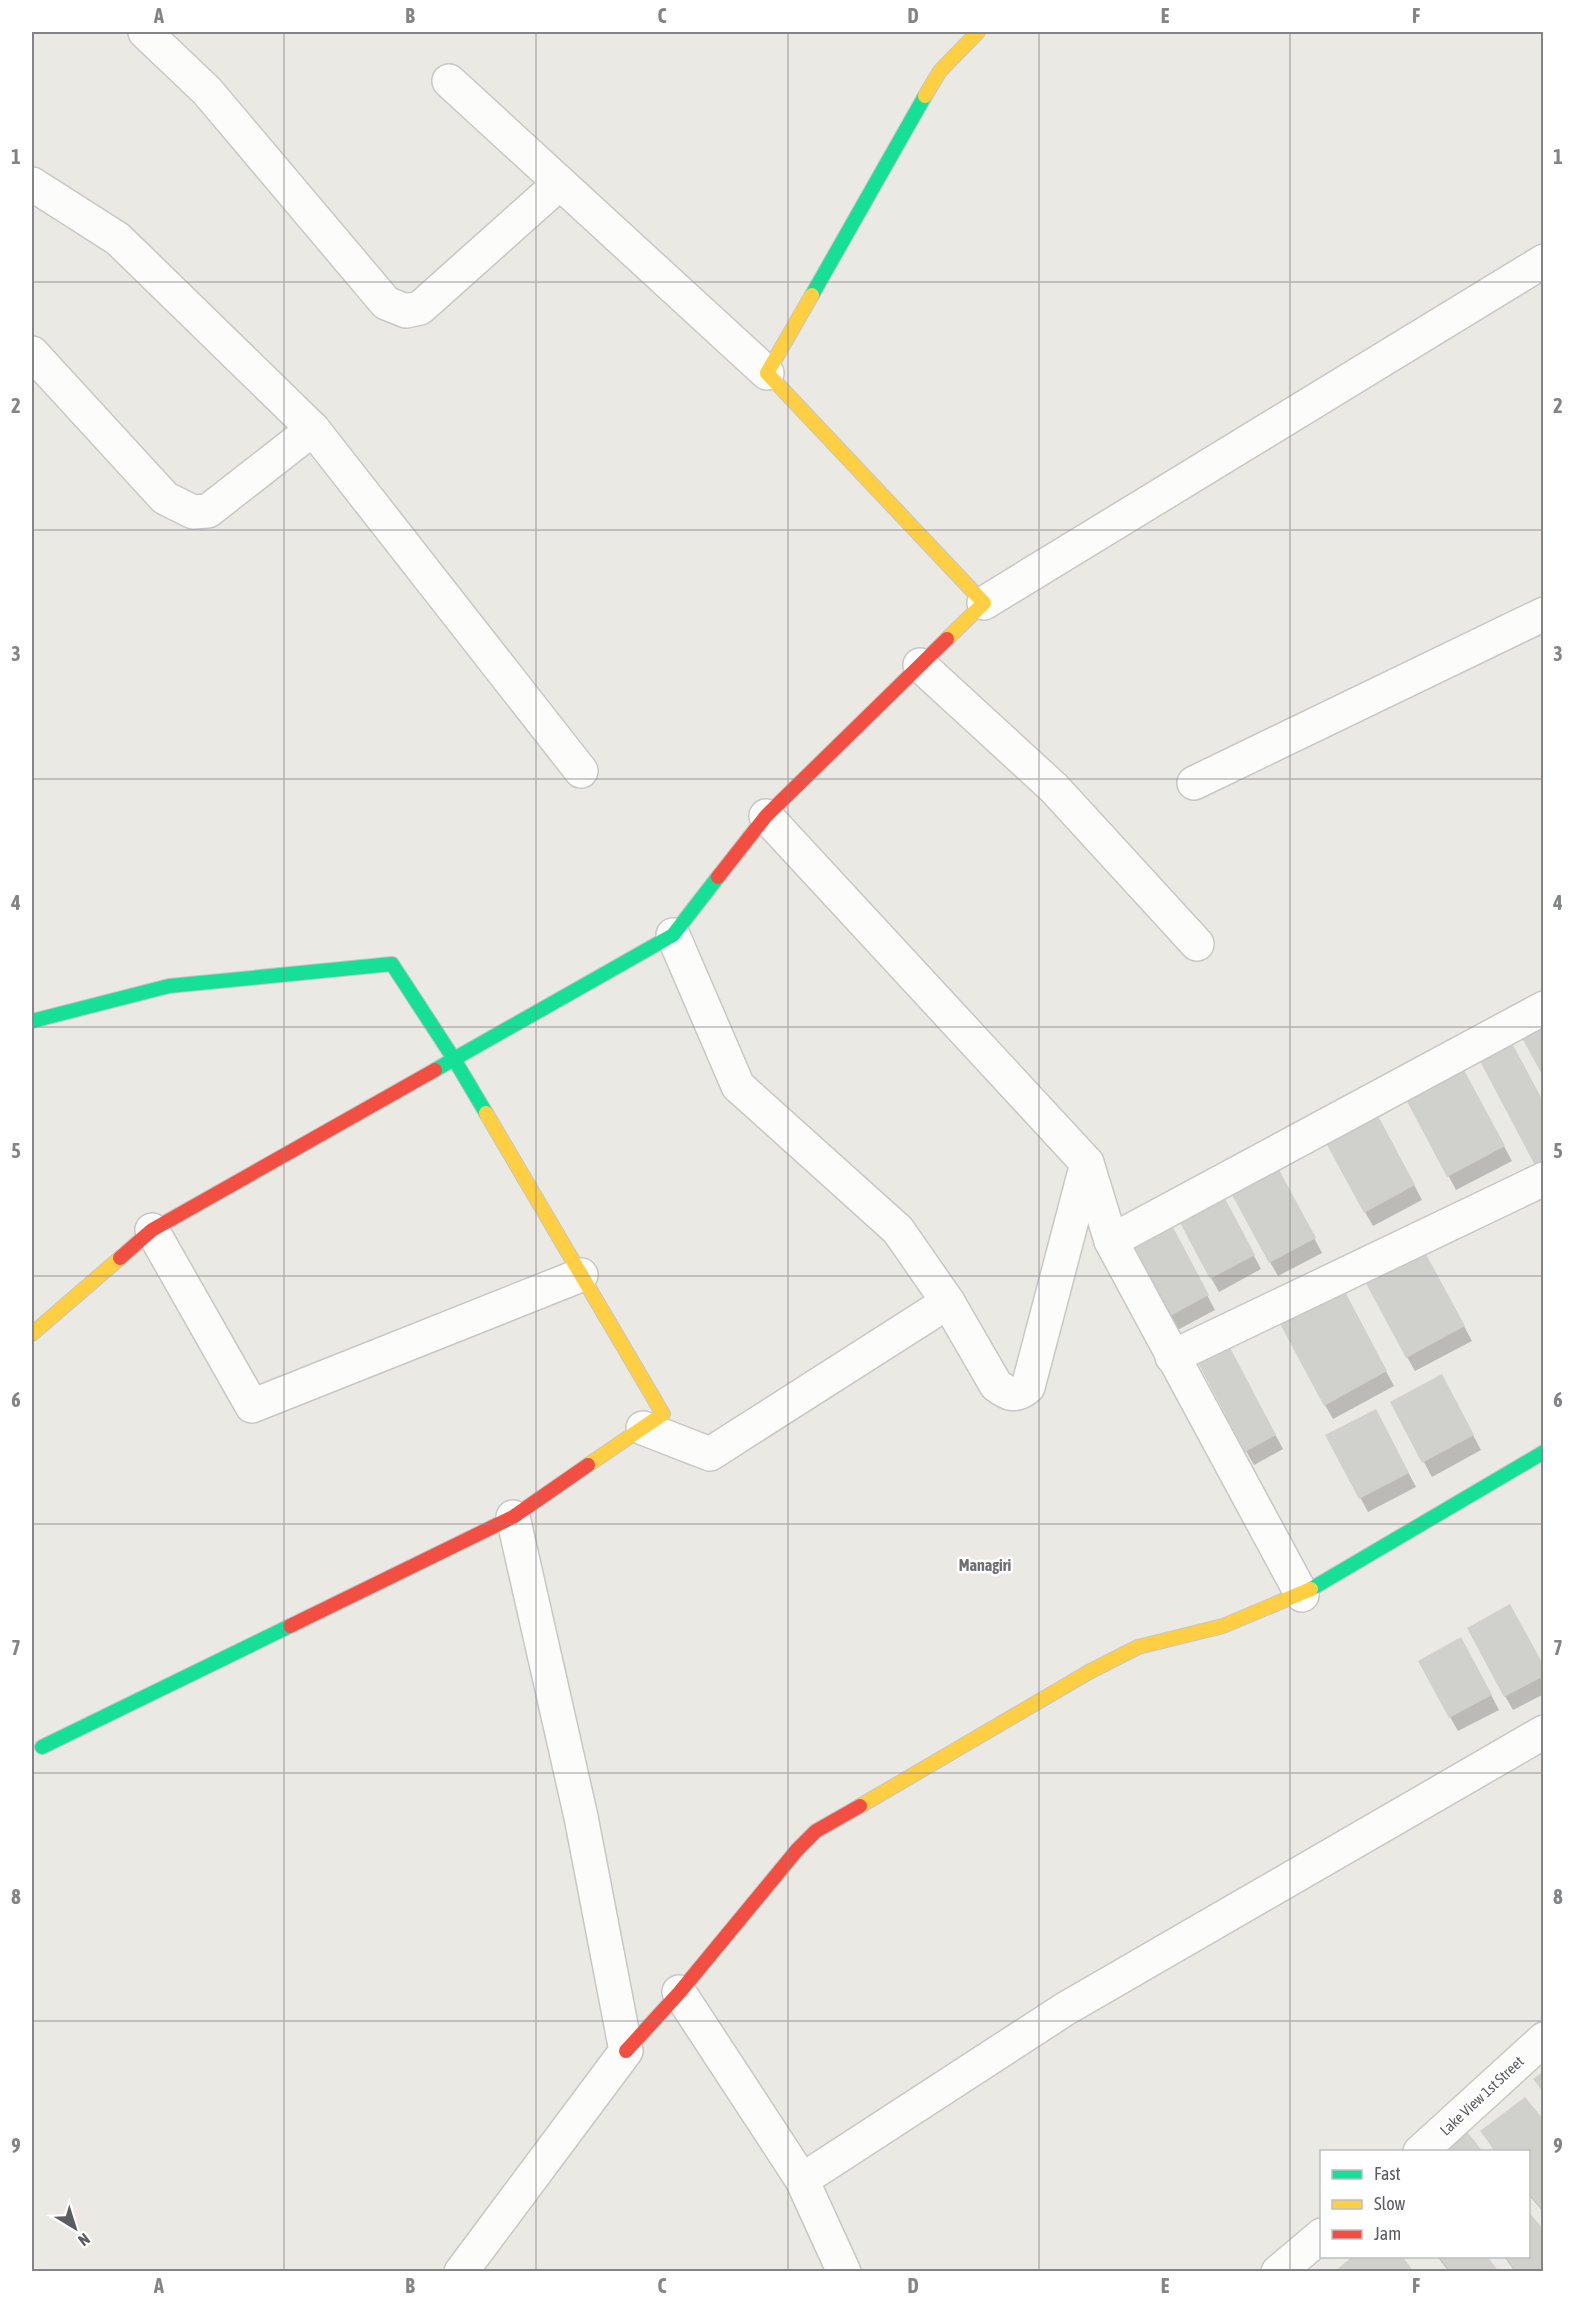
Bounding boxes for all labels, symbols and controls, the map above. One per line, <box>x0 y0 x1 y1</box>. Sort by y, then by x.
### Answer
text: A <box>153 4 164 27</box>
text: B <box>405 4 415 27</box>
text: C <box>658 4 667 27</box>
text: D <box>907 4 919 27</box>
text: E <box>1161 4 1170 27</box>
text: F <box>1412 4 1420 27</box>
text: 1 <box>11 145 21 168</box>
text: 1 <box>1553 145 1563 168</box>
text: 2 <box>11 394 21 417</box>
text: 2 <box>1553 394 1563 417</box>
text: 3 <box>11 642 21 665</box>
text: 3 <box>1553 642 1563 665</box>
text: 4 <box>10 891 21 914</box>
text: 4 <box>1552 891 1563 914</box>
text: 5 <box>11 1139 21 1162</box>
text: 5 <box>1553 1139 1563 1162</box>
text: 6 <box>11 1388 21 1411</box>
text: 6 <box>1553 1388 1563 1411</box>
district label: Managiri <box>959 1556 1011 1574</box>
text: 7 <box>11 1636 21 1659</box>
text: 7 <box>1553 1636 1563 1659</box>
text: 8 <box>11 1885 21 1908</box>
text: 8 <box>1553 1885 1563 1908</box>
street label: Lake View 1st Street <box>1436 2053 1527 2139</box>
text: 9 <box>11 2134 21 2157</box>
text: 9 <box>1553 2134 1563 2157</box>
legend <box>1320 2150 1530 2258</box>
text: Fast <box>1374 2163 1401 2184</box>
text: Slow <box>1374 2193 1405 2214</box>
north arrow <box>45 2198 105 2258</box>
text: Jam <box>1374 2223 1401 2244</box>
text: N <box>75 2230 94 2250</box>
text: A <box>153 2274 164 2297</box>
text: B <box>405 2274 415 2297</box>
text: C <box>658 2274 667 2297</box>
text: D <box>907 2274 919 2297</box>
text: E <box>1161 2274 1170 2297</box>
text: F <box>1412 2274 1420 2297</box>

